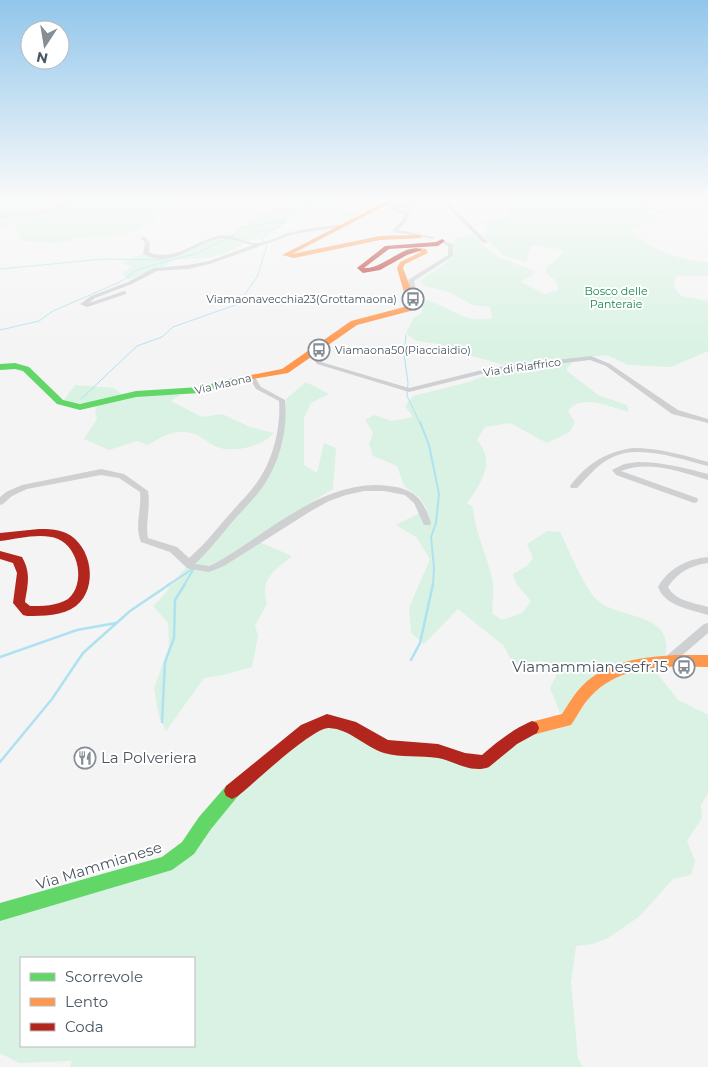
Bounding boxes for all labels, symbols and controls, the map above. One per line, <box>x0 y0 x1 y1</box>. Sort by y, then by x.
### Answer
north arrow <box>20 20 70 70</box>
text: N <box>35 48 50 68</box>
park label: Bosco delle Panteraie <box>584 284 648 311</box>
bus stop icon: Viamaonavecchia23(Grottamaona) <box>401 287 425 311</box>
place label: Viamaonavecchia23(Grottamaona) <box>206 292 397 306</box>
bus stop icon: Viamaona50(Piacciaidio) <box>307 338 331 362</box>
place label: Viamaona50(Piacciaidio) <box>335 343 471 357</box>
street label: Via di Riaffrico <box>482 355 562 379</box>
street label: Via Maona <box>193 371 253 397</box>
bus stop icon: Viamammianesefr.15 <box>672 655 696 679</box>
place label: Viamammianesefr.15 <box>512 657 668 676</box>
restaurant icon: La Polveriera <box>73 746 97 770</box>
place label: La Polveriera <box>101 748 197 767</box>
street label: Via Mammianese <box>34 837 164 894</box>
legend <box>20 957 195 1047</box>
text: Scorrevole <box>65 967 143 986</box>
text: Lento <box>65 992 108 1011</box>
text: Coda <box>65 1017 104 1036</box>

